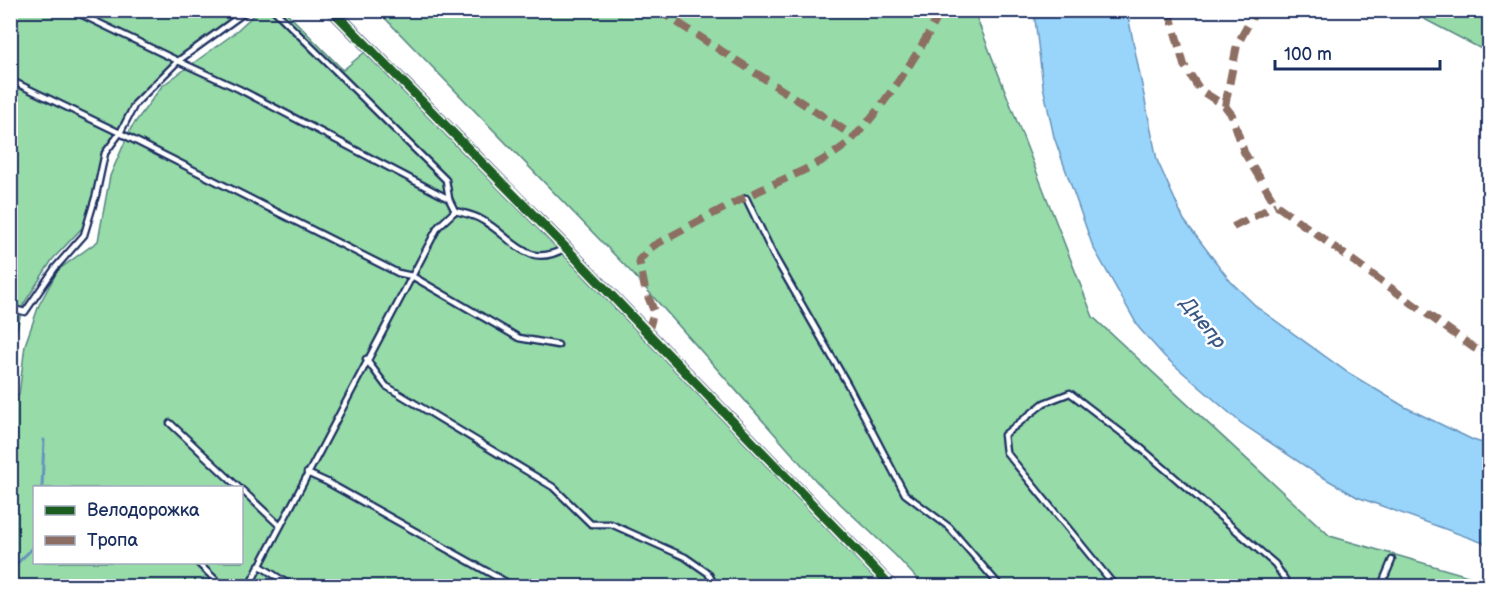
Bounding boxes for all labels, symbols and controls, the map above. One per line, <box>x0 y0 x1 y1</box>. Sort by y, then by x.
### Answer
scale bar <box>1275 33 1440 71</box>
text: 100 m <box>1284 44 1332 65</box>
water label: Днепр <box>1174 291 1231 354</box>
legend <box>33 486 243 564</box>
text: Велодорожка <box>87 500 200 521</box>
text: Тропа <box>87 530 138 551</box>

